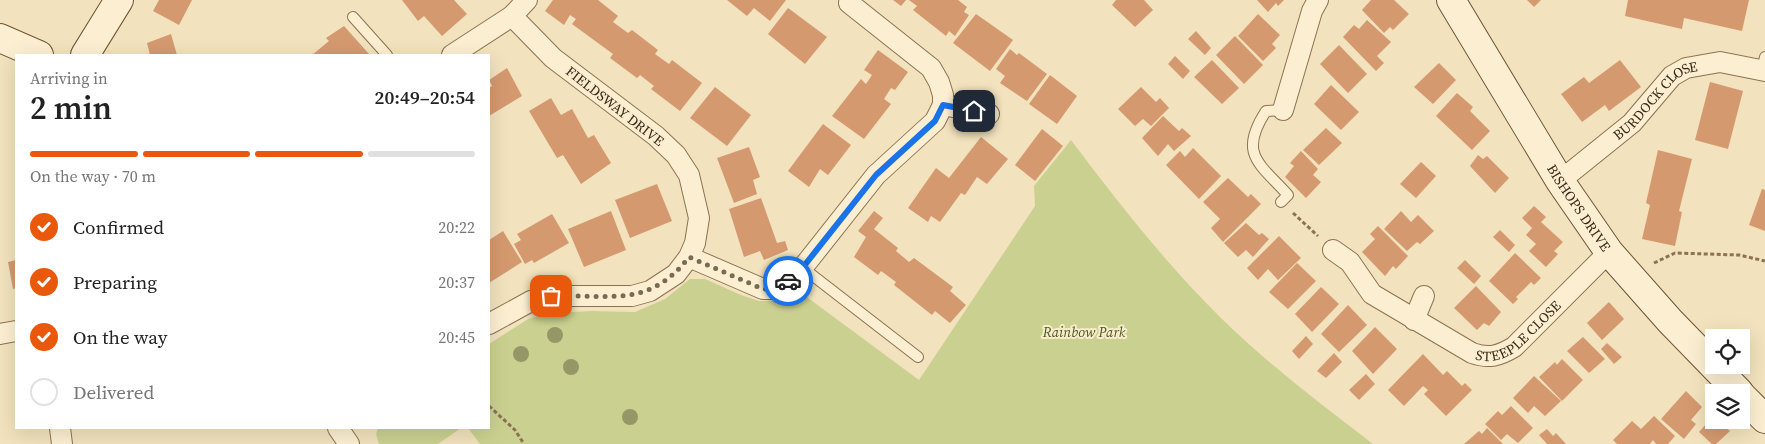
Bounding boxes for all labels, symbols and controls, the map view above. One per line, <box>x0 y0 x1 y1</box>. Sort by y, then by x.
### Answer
street label: BURDOCK CLOSE <box>1609 56 1699 145</box>
street label: FIELDSWAY DRIVE <box>562 61 668 151</box>
text: Arriving in <box>30 67 108 89</box>
text: 20:49–20:54 <box>375 84 475 110</box>
text: 2 min <box>30 86 112 130</box>
pin <box>953 90 995 132</box>
icon: home <box>960 97 988 125</box>
street label: BISHOPS DRIVE <box>1542 160 1616 255</box>
text: On the way · 70 m <box>30 165 156 187</box>
icon: check <box>30 213 58 241</box>
text: Confirmed <box>73 214 164 240</box>
text: 20:22 <box>438 216 475 238</box>
courier <box>763 256 813 306</box>
icon: car <box>774 267 802 295</box>
icon: check <box>30 268 58 296</box>
text: Preparing <box>73 269 157 295</box>
text: 20:37 <box>438 271 475 293</box>
pin <box>530 275 572 317</box>
icon: bag <box>537 282 565 310</box>
street label: STEEPLE CLOSE <box>1474 296 1565 366</box>
park label: Rainbow Park <box>1042 322 1126 342</box>
icon: check <box>30 323 58 351</box>
text: On the way <box>73 324 168 350</box>
text: 20:45 <box>438 326 475 348</box>
map controls <box>1705 329 1750 429</box>
button: locate <box>1705 329 1750 374</box>
text: Delivered <box>73 379 154 405</box>
button: layers <box>1705 384 1750 429</box>

